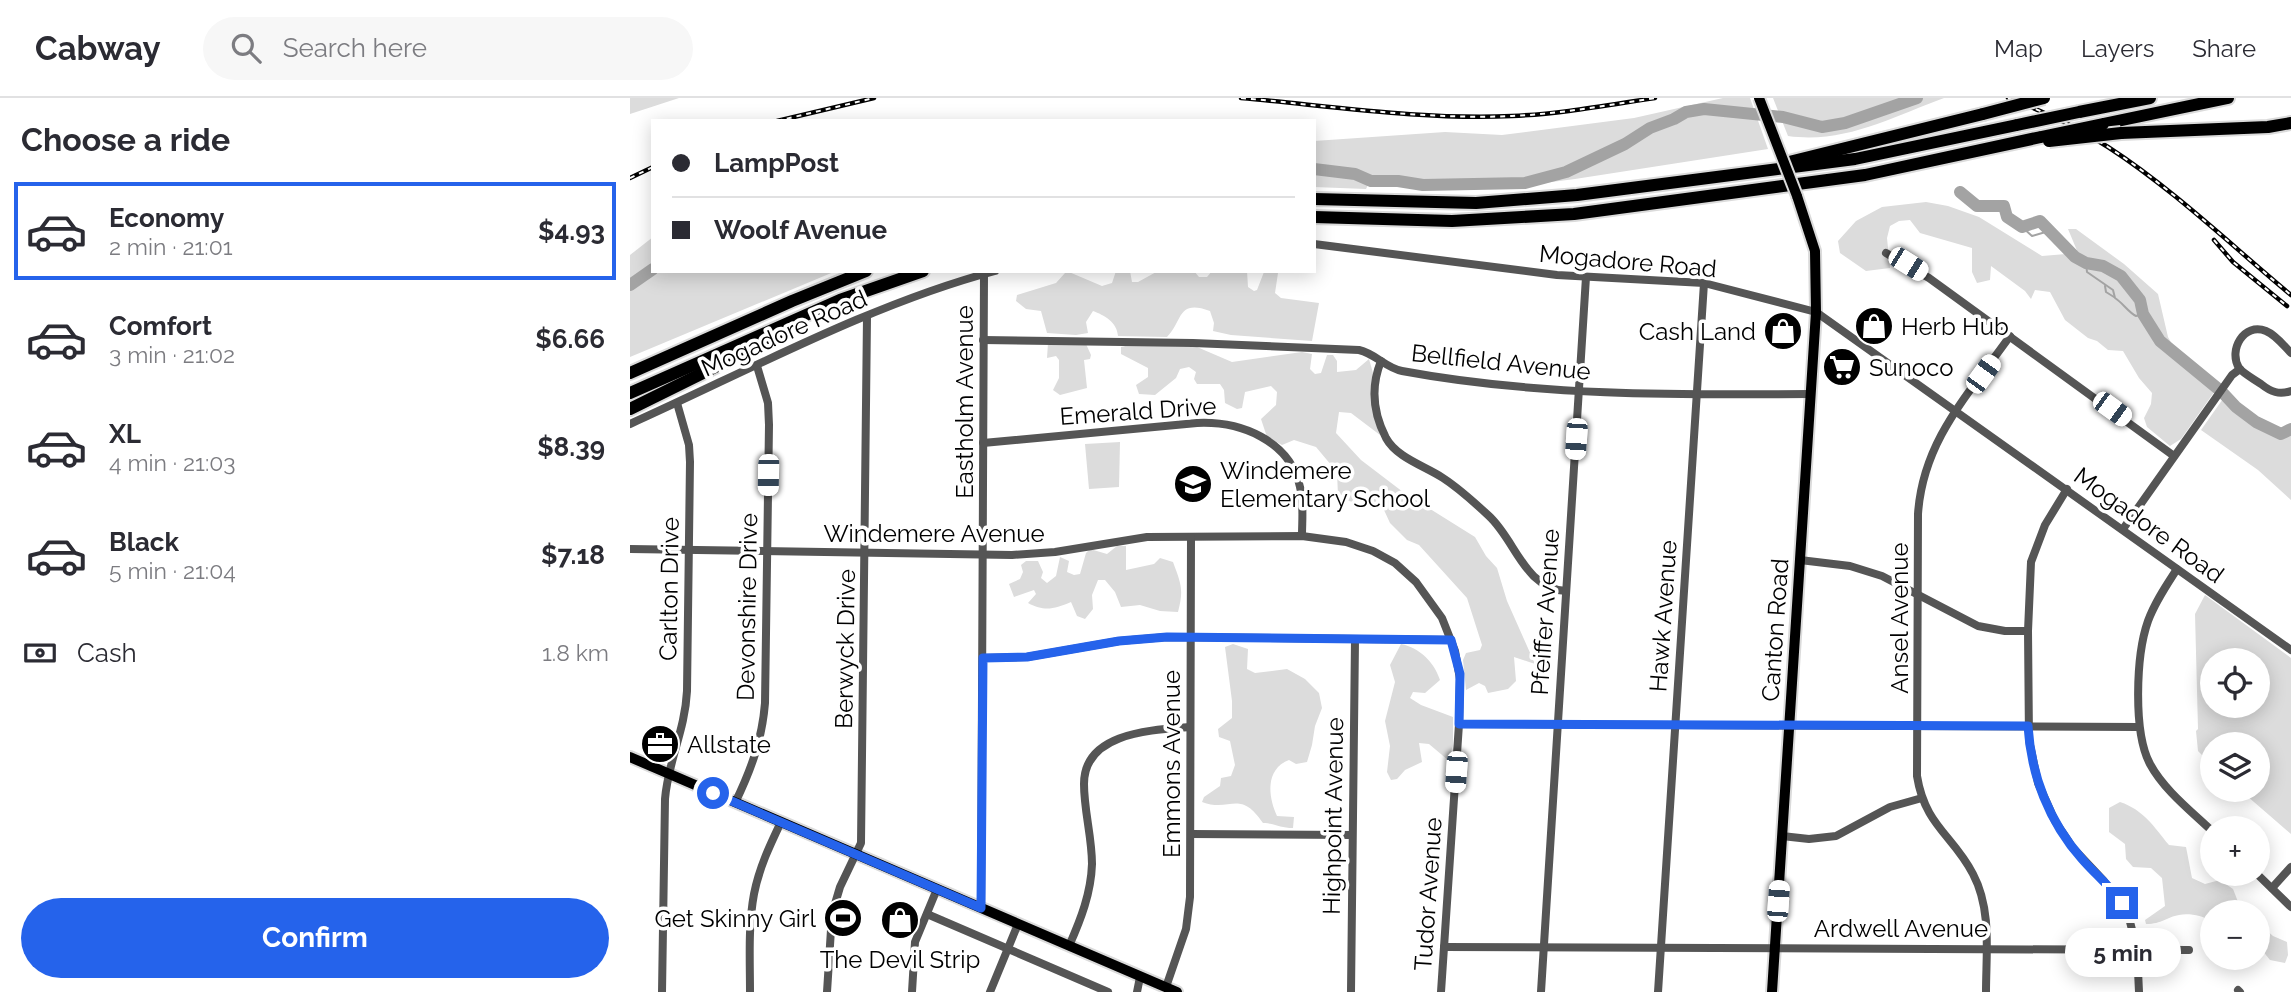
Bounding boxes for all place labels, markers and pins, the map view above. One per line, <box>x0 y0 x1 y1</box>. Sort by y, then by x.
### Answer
shop icon: Herb Hub <box>1853 305 1895 347</box>
shop icon: Cash Land <box>1762 310 1804 352</box>
place label: Herb Hub <box>1901 312 2009 341</box>
place label: Cash Land <box>1639 317 1756 346</box>
supermarket icon: Sunoco <box>1821 346 1863 388</box>
place label: Sunoco <box>1869 353 1953 382</box>
place label: Windemere Elementary School <box>1220 456 1431 513</box>
school or university icon: Windemere Elementary School <box>1172 463 1214 505</box>
office icon: Allstate <box>639 723 681 765</box>
place label: Allstate <box>687 730 771 759</box>
sports icon: Get Skinny Girl <box>822 897 864 939</box>
shop icon: The Devil Strip <box>879 899 921 941</box>
place label: Get Skinny Girl <box>655 904 816 933</box>
place label: The Devil Strip <box>820 945 980 974</box>

